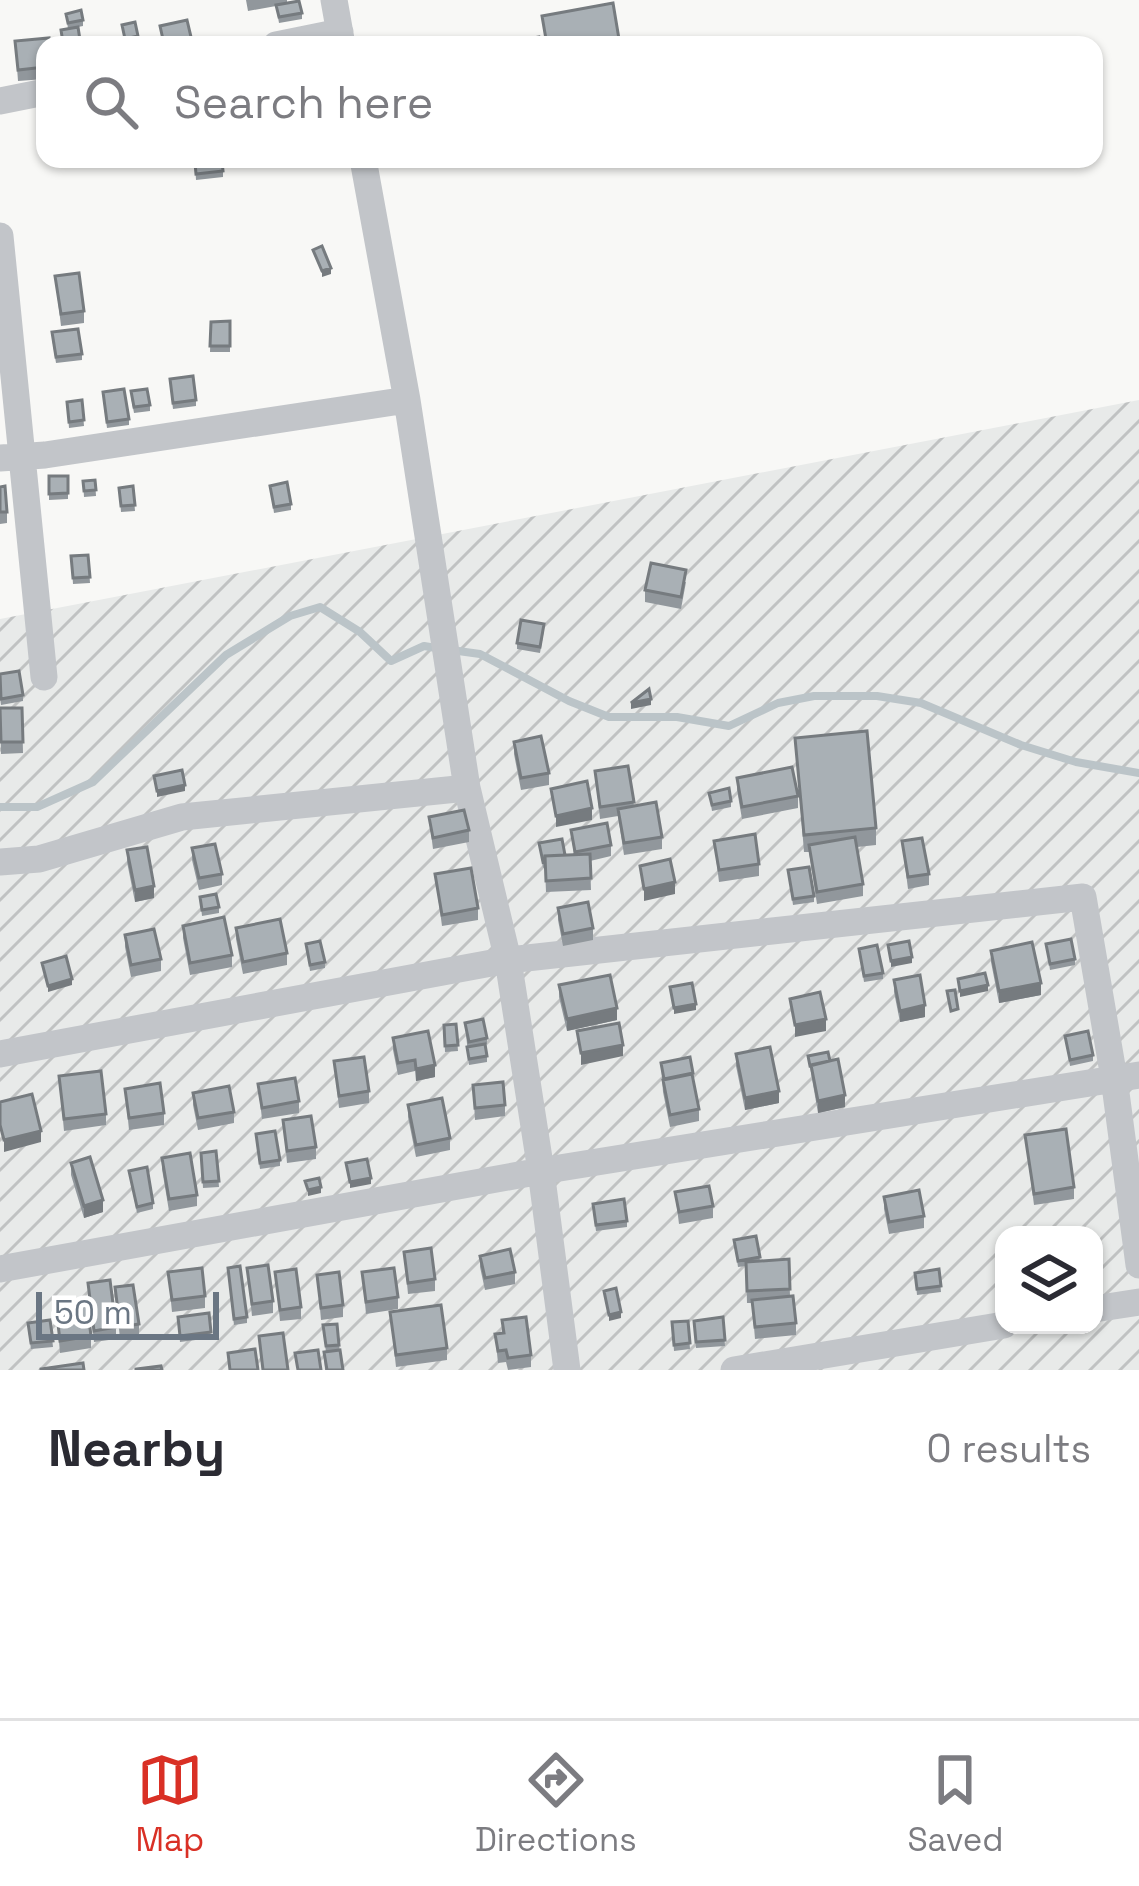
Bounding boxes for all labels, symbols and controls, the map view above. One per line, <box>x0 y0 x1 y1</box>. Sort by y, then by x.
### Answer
search box <box>36 36 1103 168</box>
icon: search <box>78 69 144 135</box>
text: Search here <box>174 74 433 131</box>
map controls <box>995 1226 1103 1334</box>
button: layers <box>995 1226 1103 1334</box>
scale bar <box>36 1286 219 1339</box>
text: 50 m <box>54 1292 132 1334</box>
text: Nearby <box>48 1416 225 1481</box>
text: 0 results <box>926 1424 1091 1473</box>
tab: Map <box>135 1747 204 1861</box>
tab: Directions <box>475 1747 637 1861</box>
tab: Saved <box>907 1747 1004 1861</box>

